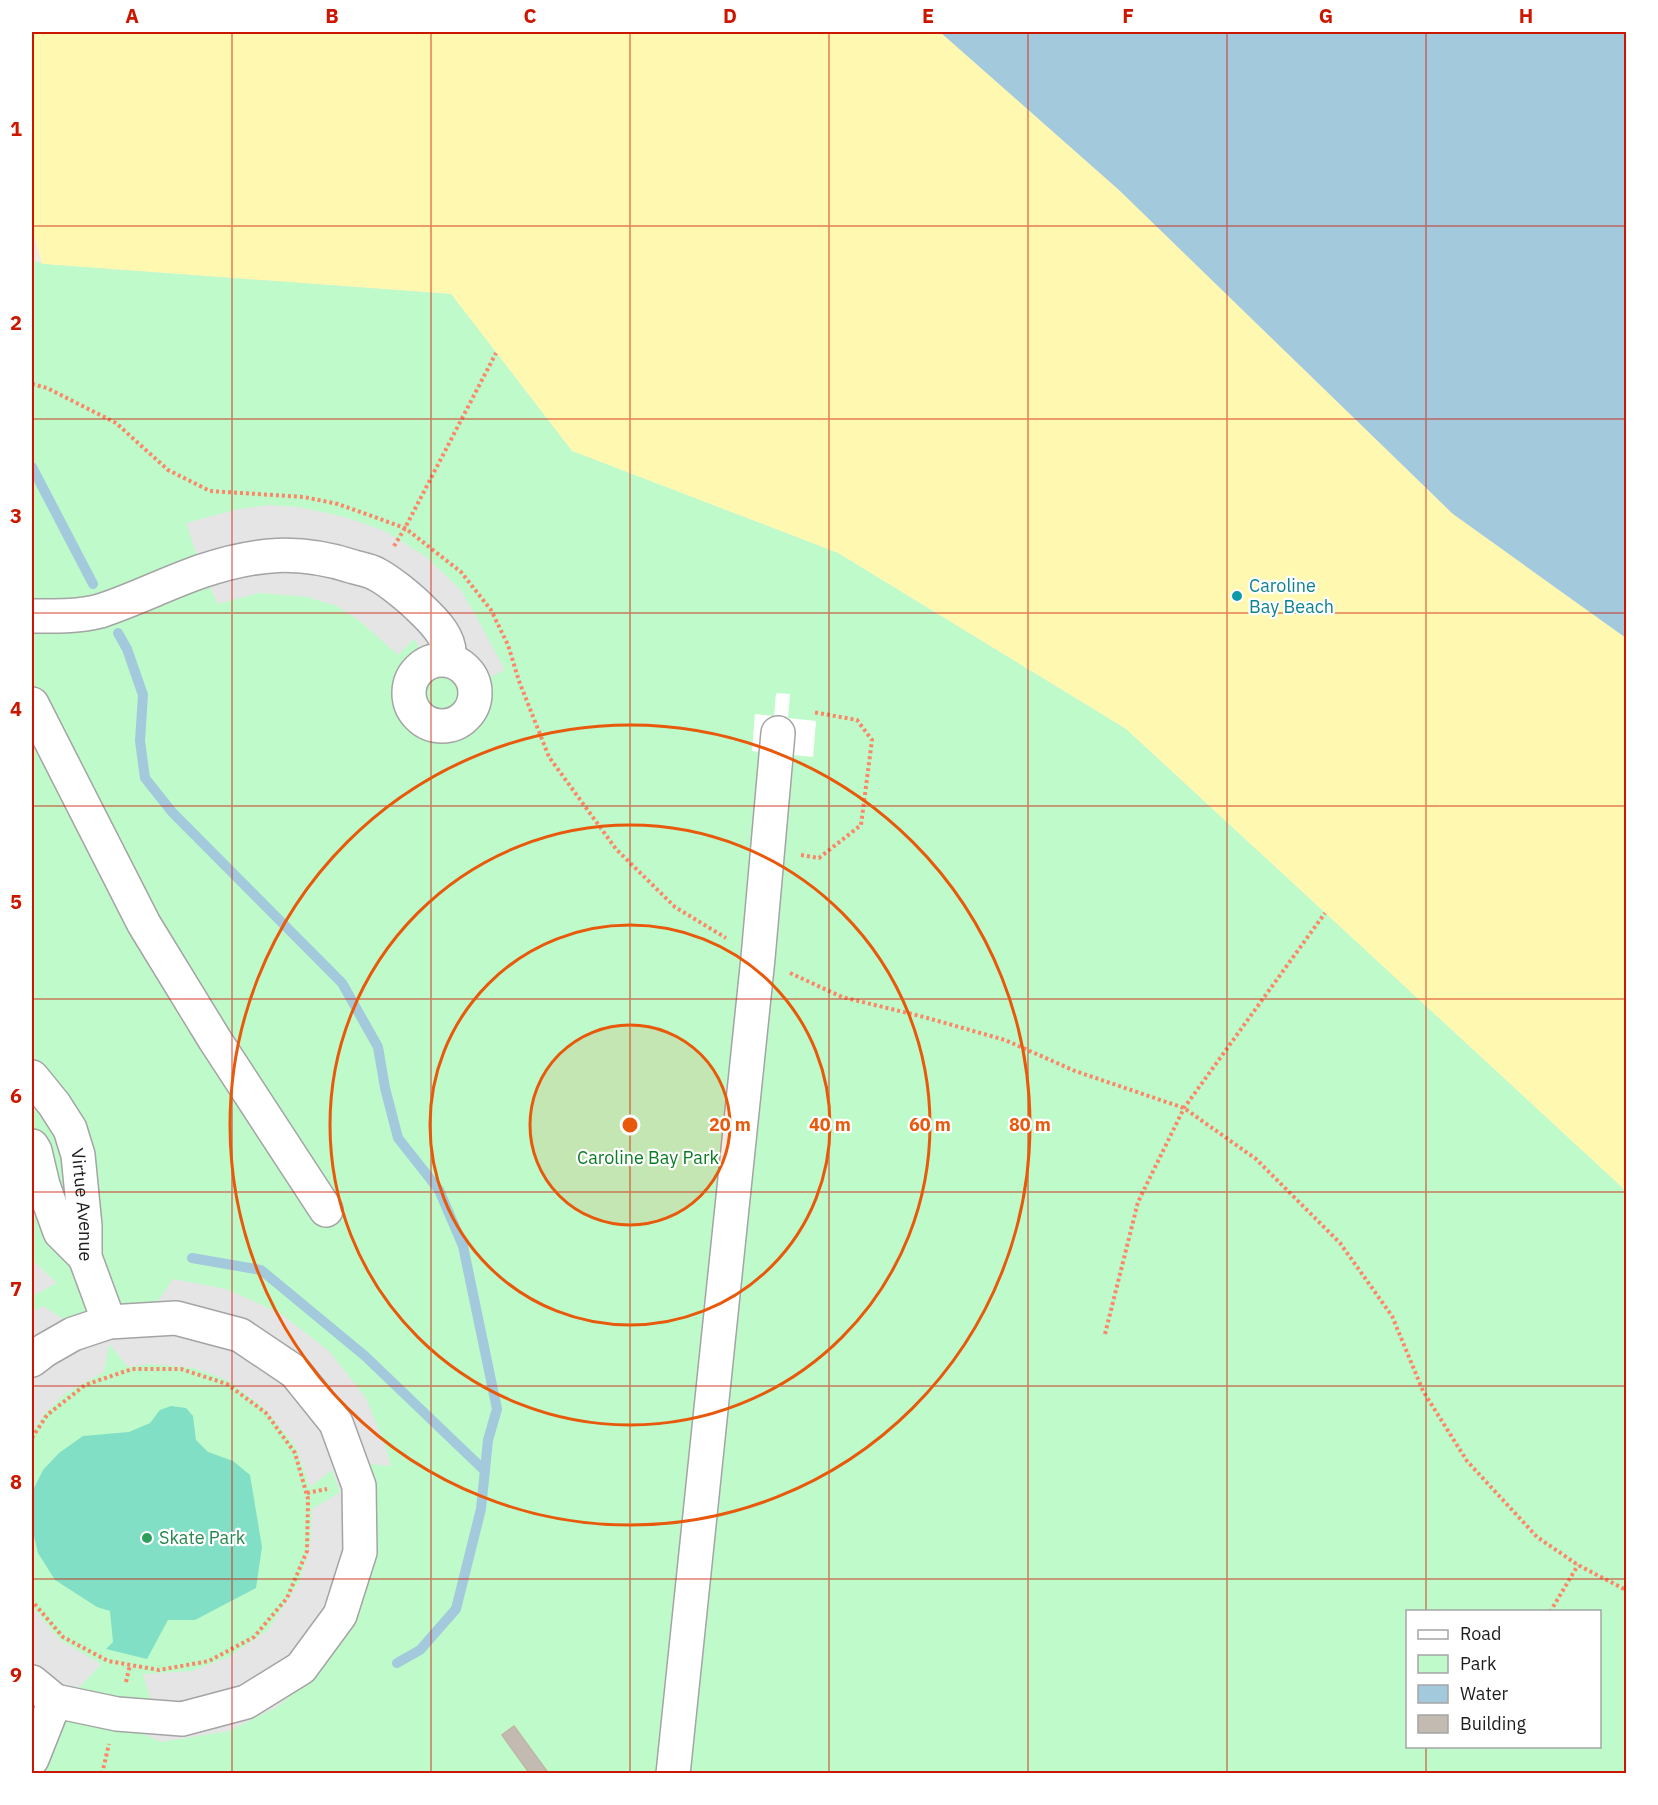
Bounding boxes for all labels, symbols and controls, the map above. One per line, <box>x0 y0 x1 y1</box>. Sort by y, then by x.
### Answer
text: A <box>125 2 139 29</box>
text: B <box>325 2 339 29</box>
text: C <box>523 2 537 29</box>
text: D <box>723 2 737 29</box>
text: E <box>922 2 934 29</box>
text: F <box>1122 2 1134 29</box>
text: G <box>1319 2 1333 29</box>
text: H <box>1519 2 1533 29</box>
text: 1 <box>10 115 22 142</box>
text: 2 <box>10 309 22 336</box>
text: 3 <box>10 502 22 529</box>
place label: Caroline Bay Beach <box>1249 574 1334 618</box>
marker: Caroline Bay Beach <box>1230 589 1244 603</box>
text: 4 <box>10 695 22 722</box>
text: 5 <box>10 888 22 915</box>
text: 6 <box>10 1082 22 1109</box>
text: 20 m <box>709 1113 751 1136</box>
text: 40 m <box>809 1113 851 1136</box>
text: 60 m <box>909 1113 951 1136</box>
text: 80 m <box>1009 1113 1051 1136</box>
centre of rings <box>620 1115 640 1135</box>
street label: Virtue Avenue <box>66 1146 97 1262</box>
park label: Caroline Bay Park <box>577 1146 720 1169</box>
text: 7 <box>10 1275 22 1302</box>
text: 8 <box>10 1468 22 1495</box>
place label: Skate Park <box>159 1526 246 1549</box>
marker: Skate Park <box>140 1531 154 1545</box>
legend <box>1406 1610 1601 1748</box>
text: Road <box>1460 1622 1501 1645</box>
text: Park <box>1460 1652 1497 1675</box>
text: 9 <box>10 1661 22 1688</box>
text: Water <box>1460 1682 1509 1705</box>
text: Building <box>1460 1712 1527 1735</box>

